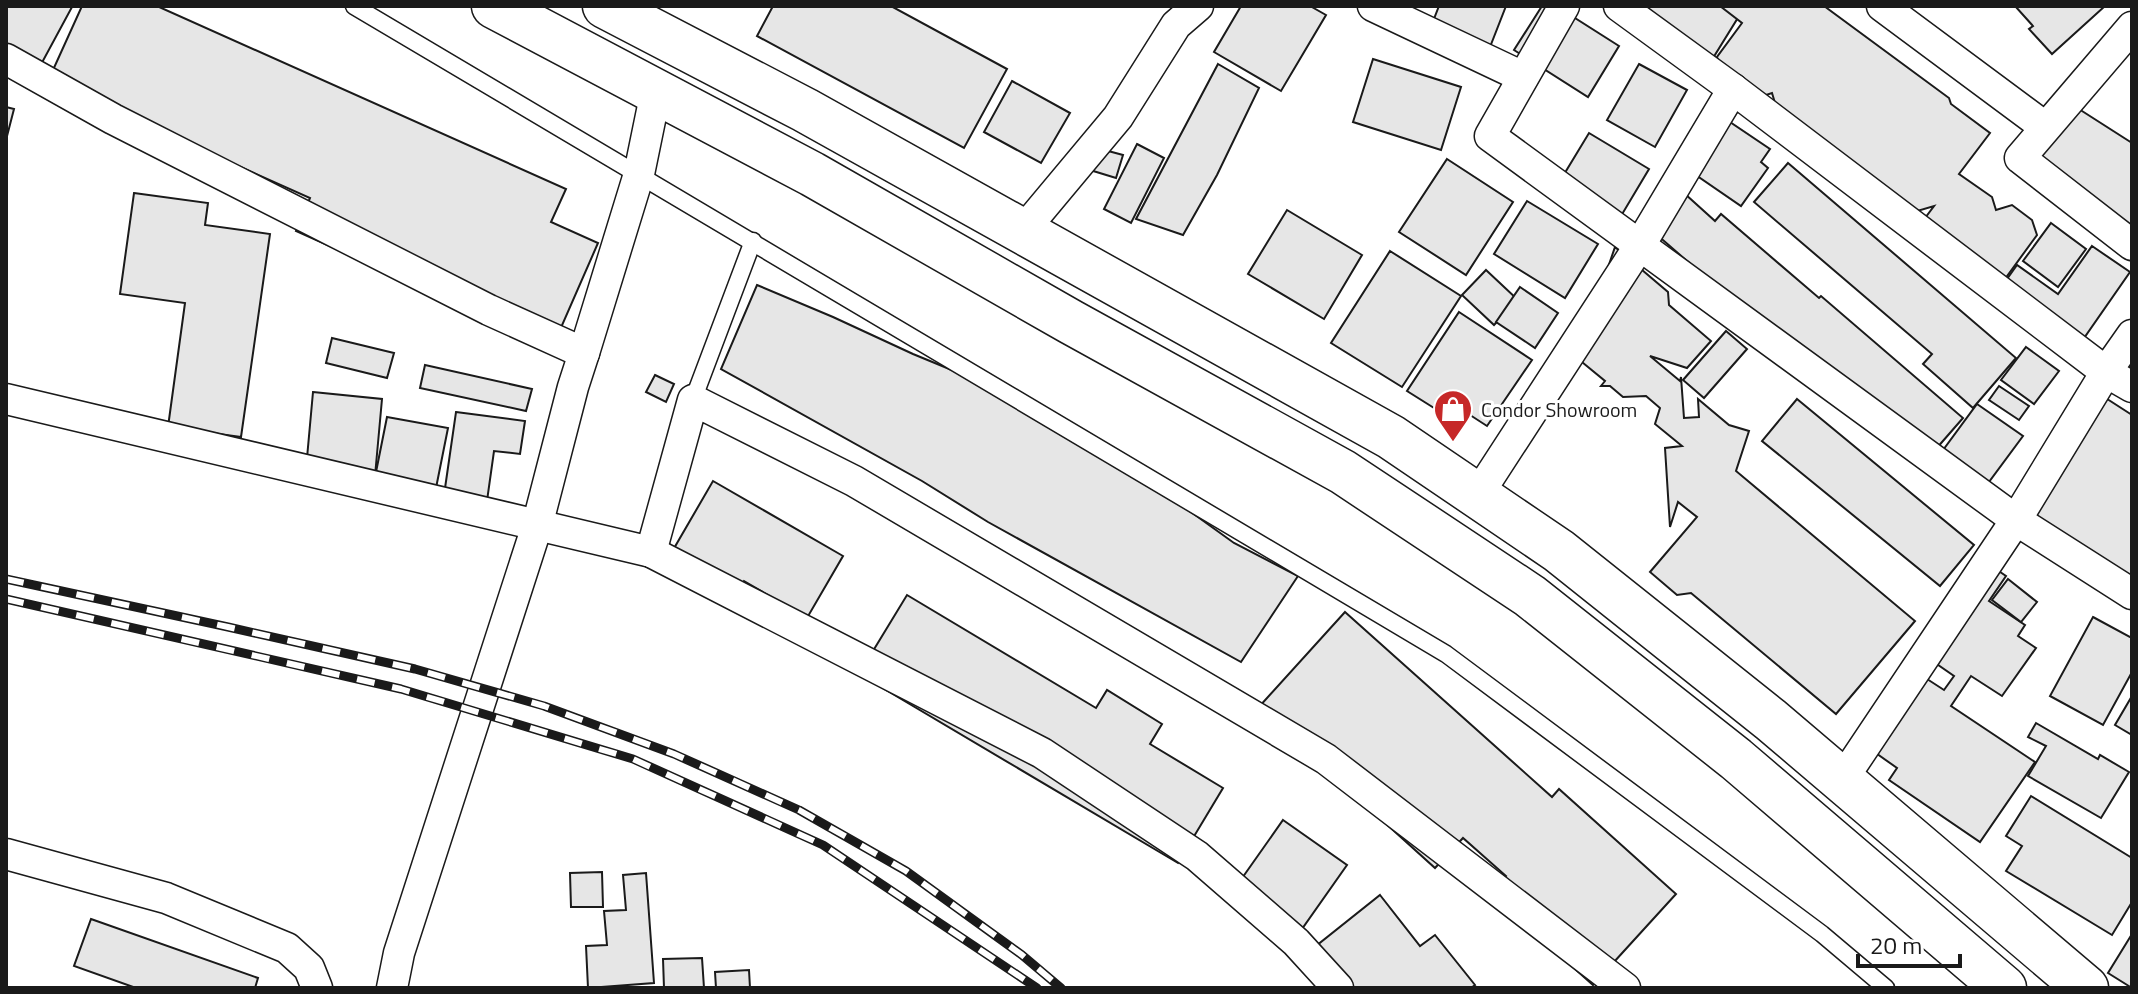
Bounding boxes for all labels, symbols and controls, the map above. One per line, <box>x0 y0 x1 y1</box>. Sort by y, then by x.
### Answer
shop icon: Condor Showroom <box>1432 388 1474 443</box>
place label: Condor Showroom <box>1481 394 1637 425</box>
scale bar <box>1858 918 1960 968</box>
text: 20 m <box>1870 927 1922 963</box>

